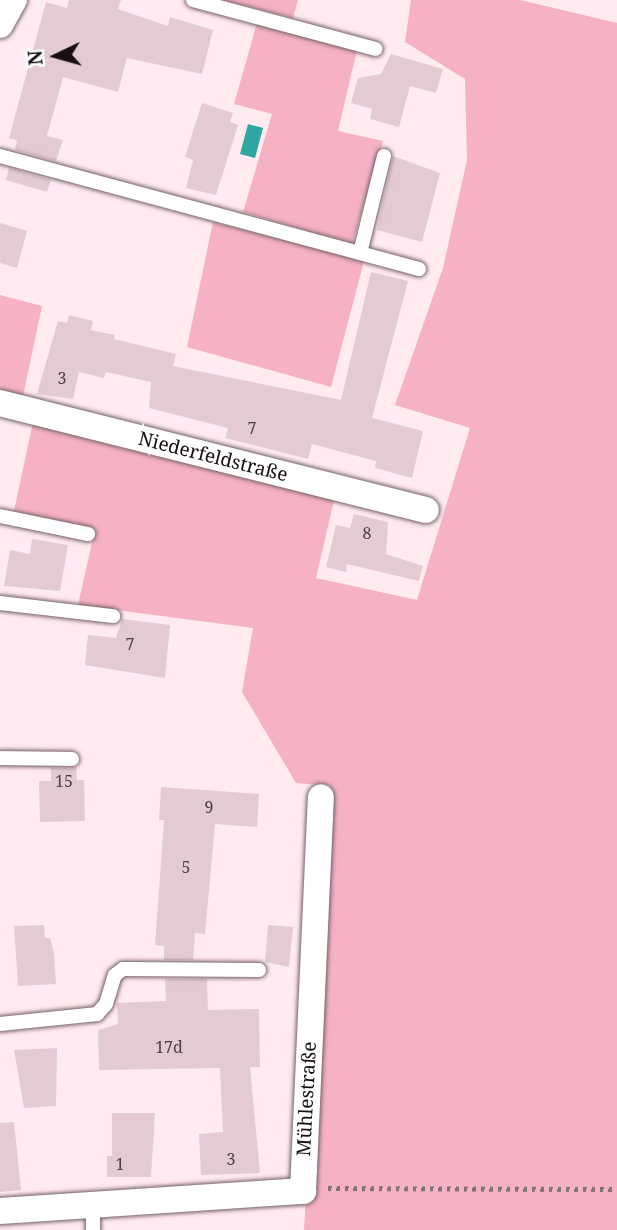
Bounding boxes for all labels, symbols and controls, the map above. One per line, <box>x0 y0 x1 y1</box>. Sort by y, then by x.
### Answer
north arrow <box>21 21 91 91</box>
text: N <box>21 49 49 66</box>
house number: 3 <box>58 368 66 388</box>
house number: 7 <box>248 418 256 438</box>
street label: Niederfeldstraße <box>136 427 290 487</box>
house number: 8 <box>363 523 371 543</box>
house number: 7 <box>126 634 134 654</box>
house number: 15 <box>55 771 73 791</box>
house number: 9 <box>205 797 213 817</box>
house number: 5 <box>182 857 190 877</box>
house number: 17d <box>155 1037 183 1057</box>
street label: Mühlestraße <box>293 1041 321 1157</box>
house number: 3 <box>227 1149 235 1169</box>
house number: 1 <box>116 1154 124 1174</box>

